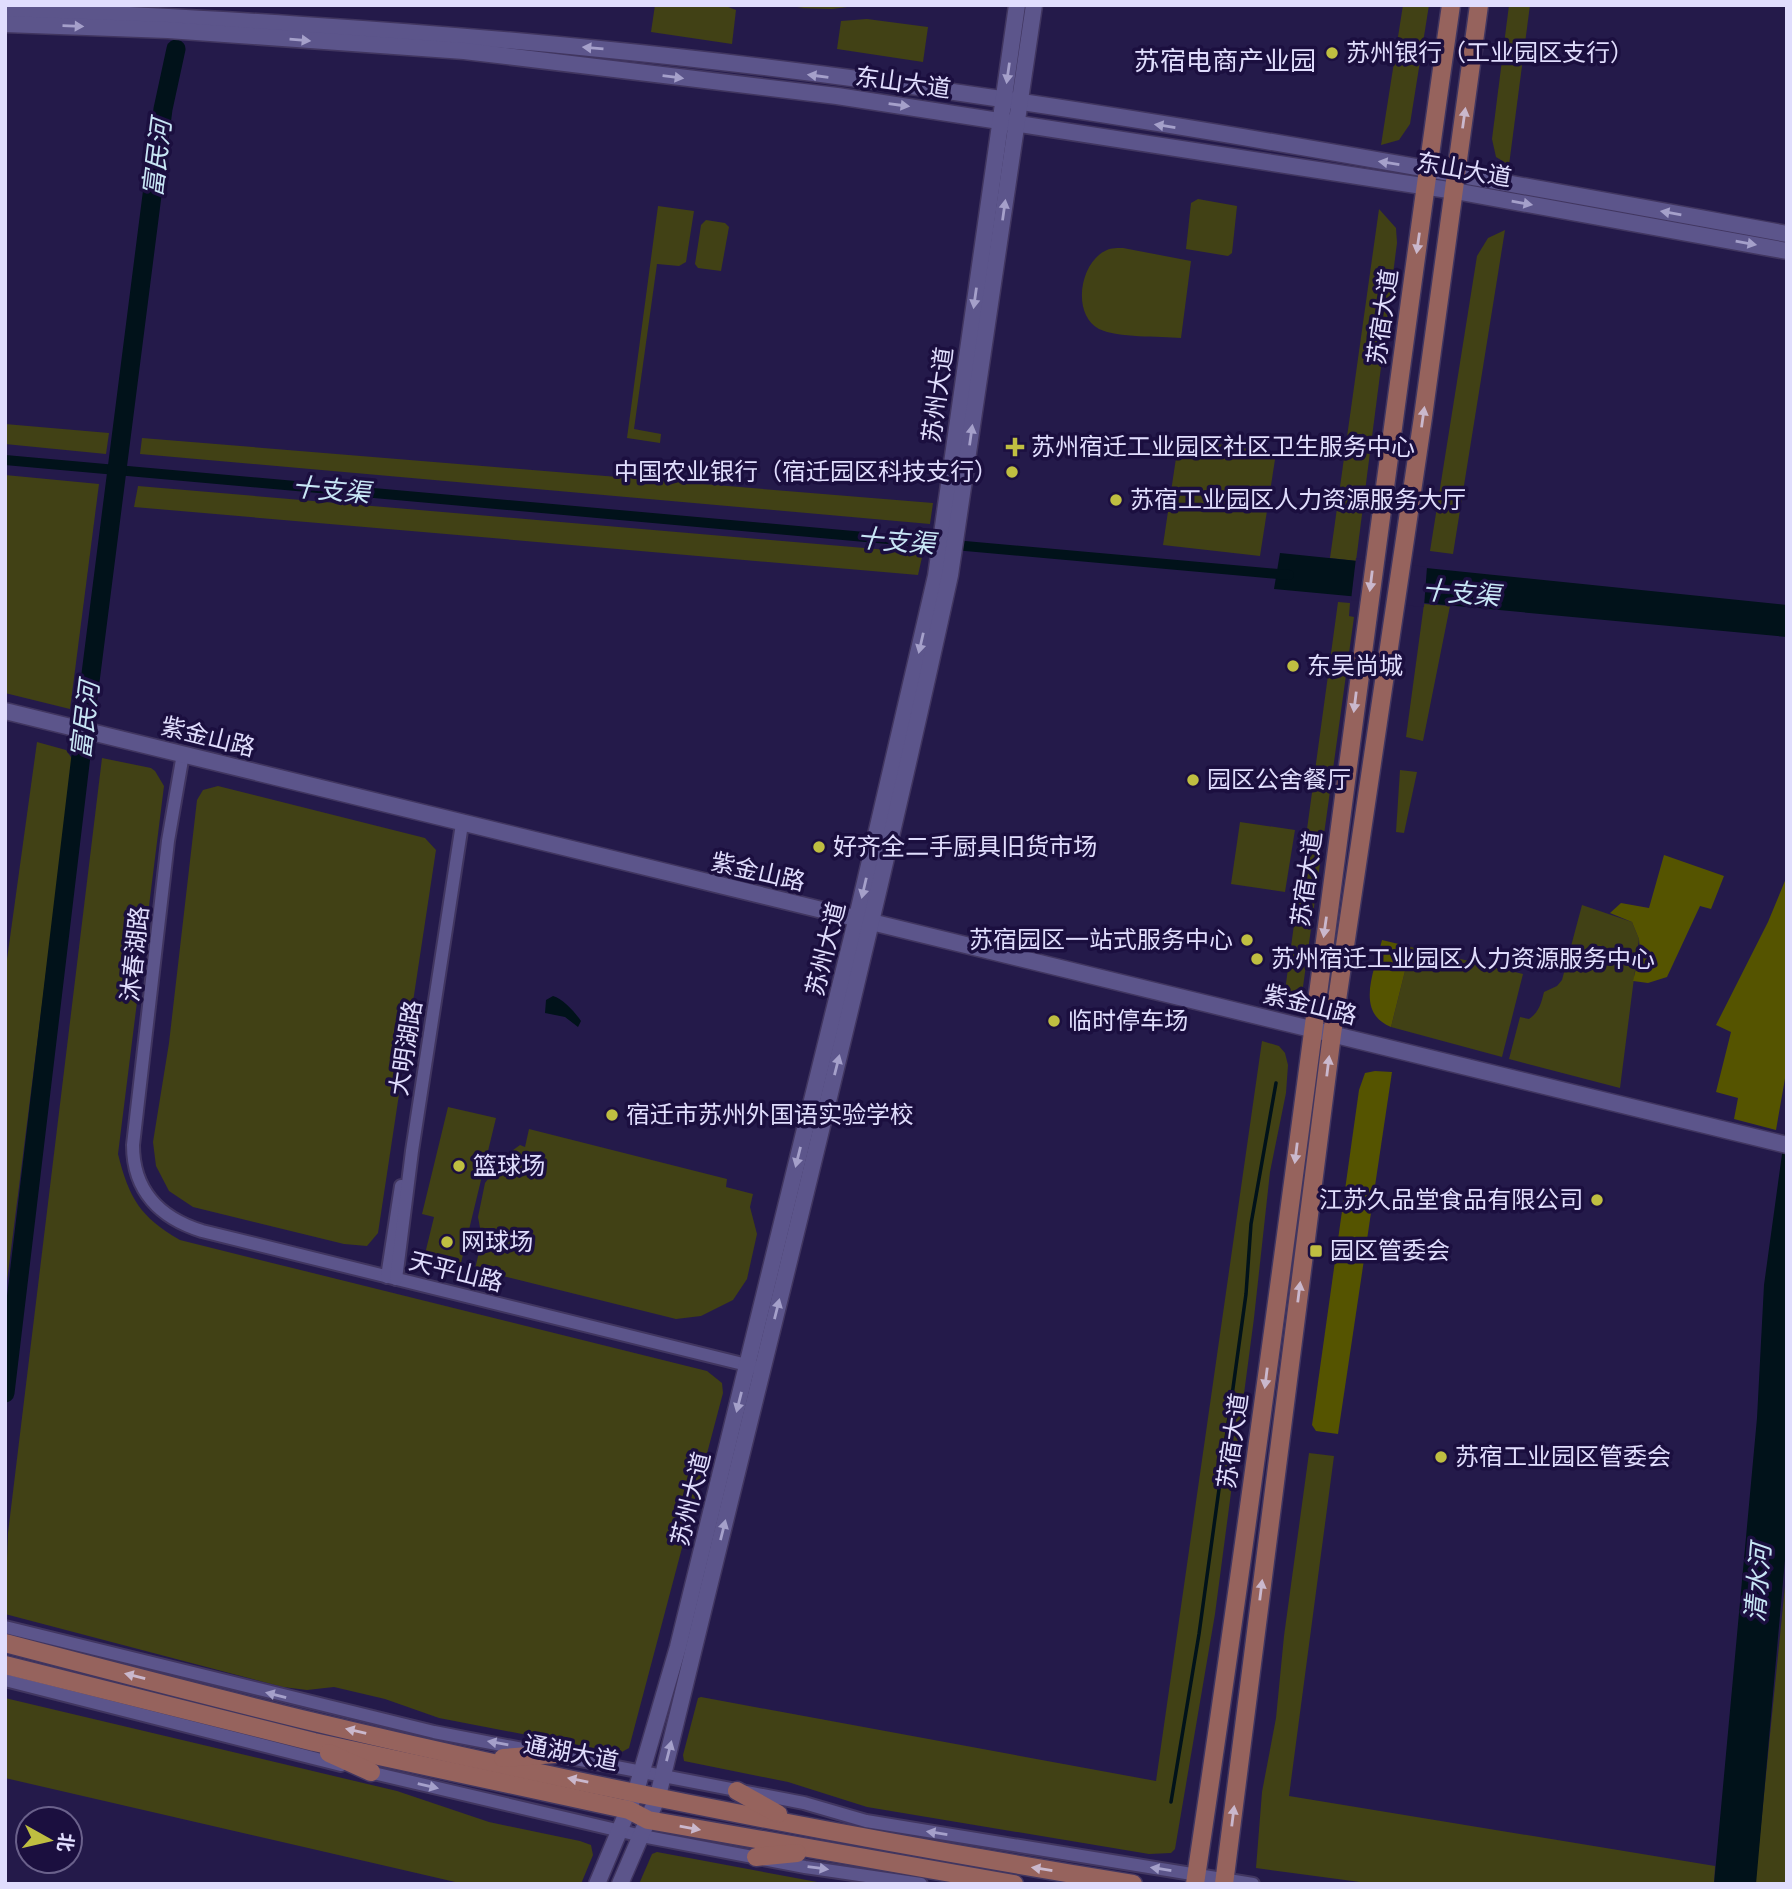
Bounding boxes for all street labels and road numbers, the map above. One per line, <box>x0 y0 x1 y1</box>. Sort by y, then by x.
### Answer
street label: 东山大道 <box>853 63 952 107</box>
street label: 东山大道 <box>1414 149 1514 195</box>
street label: 苏宿大道 <box>1363 268 1407 367</box>
street label: 苏州大道 <box>918 346 962 445</box>
street label: 紫金山路 <box>157 713 258 765</box>
street label: 苏宿大道 <box>1287 830 1331 929</box>
street label: 紫金山路 <box>707 849 808 899</box>
street label: 苏州大道 <box>802 899 854 1000</box>
street label: 沐春湖路 <box>117 905 157 1004</box>
street label: 紫金山路 <box>1259 981 1360 1033</box>
street label: 大明湖路 <box>386 999 430 1098</box>
street label: 天平山路 <box>405 1248 506 1300</box>
street label: 苏宿大道 <box>1213 1392 1257 1491</box>
street label: 苏州大道 <box>667 1449 719 1550</box>
street label: 通湖大道 <box>521 1731 621 1779</box>

